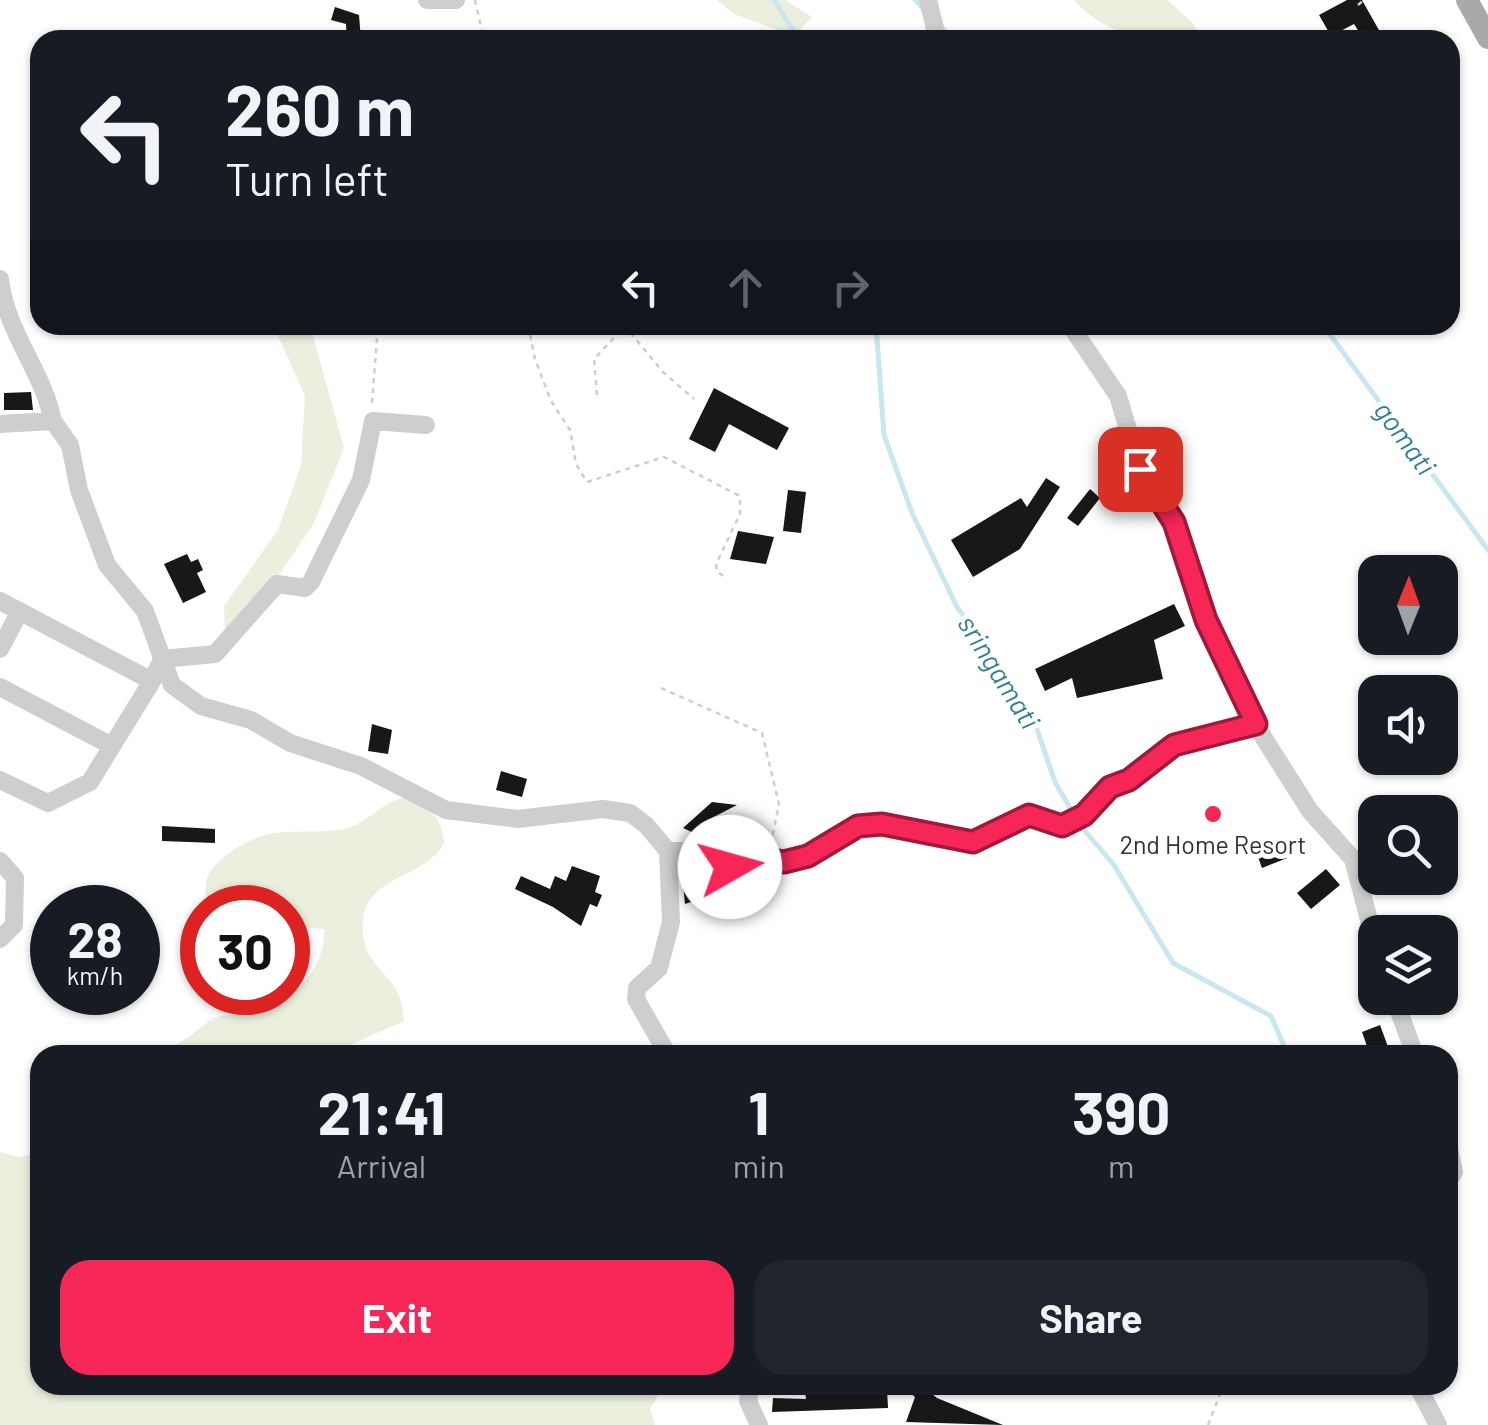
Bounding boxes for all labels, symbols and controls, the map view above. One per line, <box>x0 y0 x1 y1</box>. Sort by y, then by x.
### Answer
text: 260 m <box>225 66 414 150</box>
icon: left <box>60 70 190 200</box>
text: Turn left <box>225 151 389 205</box>
icon: left <box>613 260 668 315</box>
icon: ahead <box>718 260 773 315</box>
icon: right <box>823 260 878 315</box>
water label: gomati <box>1368 394 1444 481</box>
pin <box>1098 427 1183 512</box>
icon: arrive <box>1113 442 1168 497</box>
north arrow <box>1358 555 1458 655</box>
map controls <box>1358 555 1458 1015</box>
water label: sringamati <box>952 608 1048 735</box>
button: sound <box>1358 675 1458 775</box>
button: search <box>1358 795 1458 895</box>
marker: 2nd Home Resort <box>1202 803 1224 825</box>
position arrow <box>678 815 782 919</box>
place label: 2nd Home Resort <box>1120 829 1306 859</box>
speed limit sign: 30 <box>180 885 310 1015</box>
text: 28 <box>67 908 123 968</box>
button: layers <box>1358 915 1458 1015</box>
text: km/h <box>67 960 123 990</box>
text: 21:41 <box>317 1075 445 1147</box>
text: 1 <box>748 1075 769 1147</box>
text: 390 <box>1072 1075 1171 1147</box>
text: Arrival <box>337 1146 426 1184</box>
text: min <box>733 1146 785 1184</box>
text: m <box>1108 1146 1135 1184</box>
button: Exit <box>60 1260 734 1375</box>
button: Share <box>754 1260 1428 1375</box>

